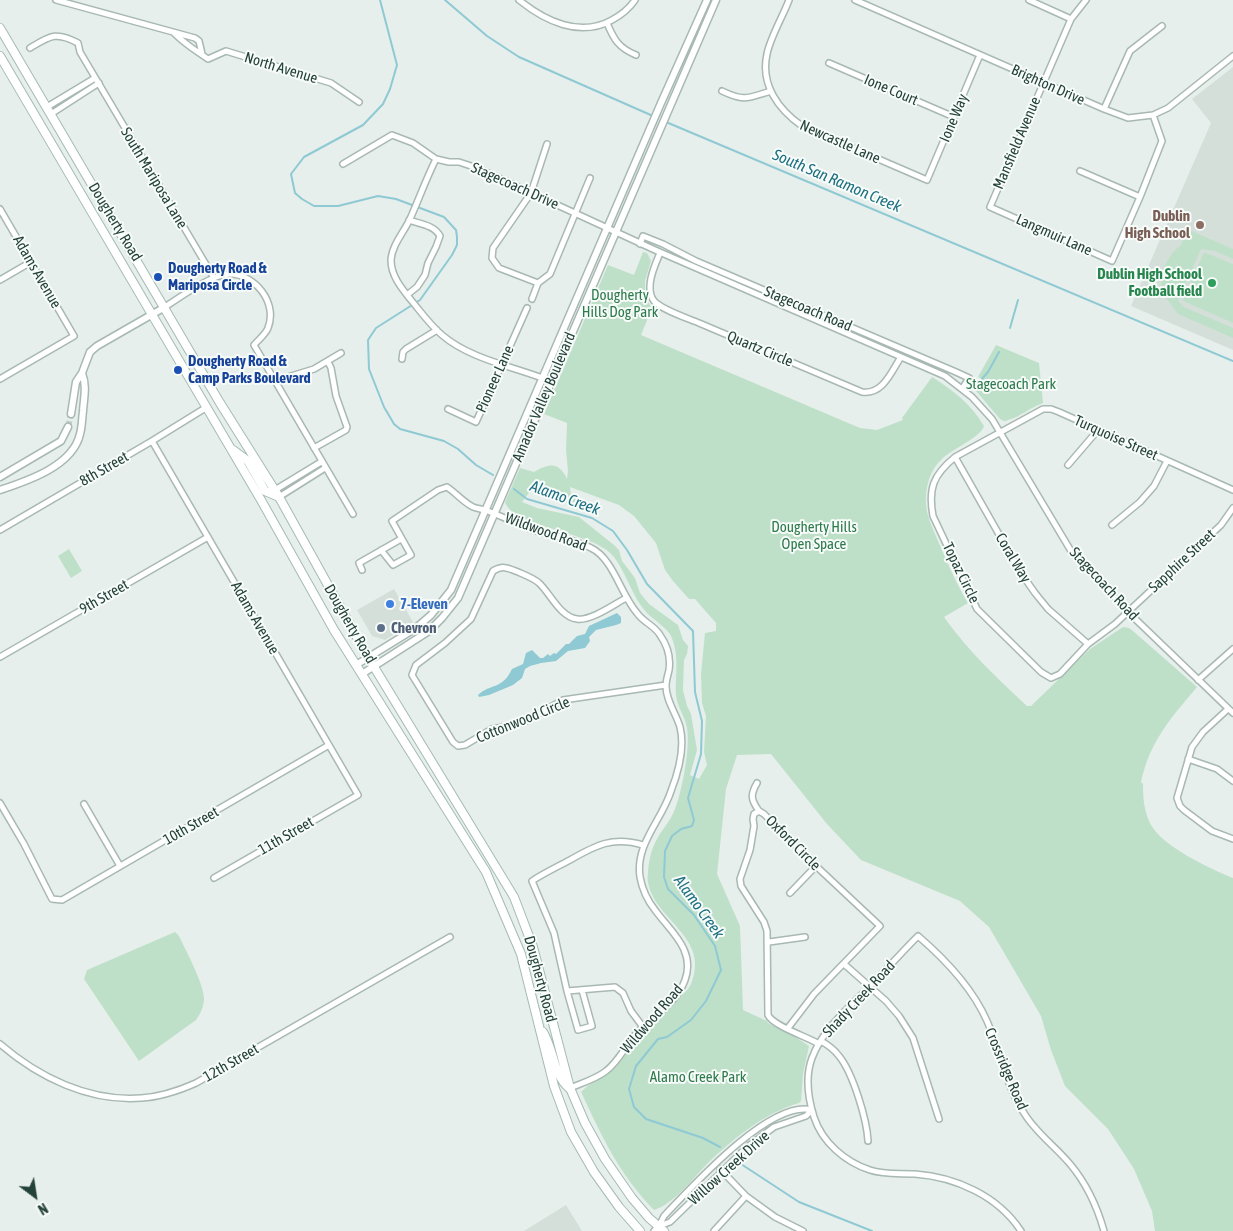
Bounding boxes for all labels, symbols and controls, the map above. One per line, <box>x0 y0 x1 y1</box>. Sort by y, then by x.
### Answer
street label: North Avenue <box>242 48 320 88</box>
street label: Brighton Drive <box>1009 61 1087 109</box>
street label: Ione Court <box>861 71 921 109</box>
street label: Ione Way <box>936 91 972 145</box>
street label: Mansfield Avenue <box>989 94 1045 192</box>
street label: Newcastle Lane <box>797 116 883 168</box>
street label: South Mariposa Lane <box>117 124 191 232</box>
water label: South San Ramon Creek <box>770 145 904 217</box>
street label: Stagecoach Drive <box>468 159 562 213</box>
street label: Dougherty Road <box>84 179 146 265</box>
place label: Dublin High School <box>1125 207 1190 242</box>
street label: Langmuir Lane <box>1013 210 1095 260</box>
marker: Dublin High School <box>1194 219 1206 231</box>
street label: Adams Avenue <box>9 232 65 312</box>
place label: Dougherty Road & Mariposa Circle <box>168 259 267 294</box>
place label: Dublin High School Football field <box>1097 265 1202 300</box>
marker: Dougherty Road & Mariposa Circle <box>152 271 164 283</box>
marker: Dublin High School Football field <box>1206 277 1218 289</box>
street label: Stagecoach Road <box>761 282 855 336</box>
park label: Dougherty Hills Dog Park <box>582 286 658 321</box>
street label: Quartz Circle <box>724 327 796 371</box>
street label: Amador Valley Boulevard <box>509 330 579 464</box>
street label: Pioneer Lane <box>472 343 518 415</box>
place label: Dougherty Road & Camp Parks Boulevard <box>188 352 311 387</box>
marker: Dougherty Road & Camp Parks Boulevard <box>172 364 184 376</box>
park label: Stagecoach Park <box>966 375 1056 393</box>
street label: Turquoise Street <box>1071 412 1161 464</box>
street label: 8th Street <box>76 448 132 490</box>
water label: Alamo Creek <box>527 476 603 520</box>
street label: Wildwood Road <box>503 509 589 555</box>
park label: Dougherty Hills Open Space <box>771 518 857 553</box>
street label: Sapphire Street <box>1145 526 1219 596</box>
street label: Coral Way <box>991 530 1035 586</box>
street label: Topaz Circle <box>939 540 983 606</box>
street label: Stagecoach Road <box>1066 544 1142 624</box>
street label: 9th Street <box>76 576 132 618</box>
street label: Adams Avenue <box>227 578 283 658</box>
street label: Dougherty Road <box>320 581 380 667</box>
place label: 7-Eleven <box>400 595 448 613</box>
marker: 7-Eleven <box>384 598 396 610</box>
place label: Chevron <box>391 619 437 637</box>
marker: Chevron <box>375 622 387 634</box>
street label: Cottonwood Circle <box>474 693 572 747</box>
street label: 10th Street <box>160 803 222 849</box>
street label: Oxford Circle <box>762 812 824 874</box>
street label: 11th Street <box>255 813 317 859</box>
water label: Alamo Creek <box>670 872 728 942</box>
street label: Dougherty Road <box>520 934 560 1024</box>
street label: Shady Creek Road <box>819 957 899 1041</box>
street label: Wildwood Road <box>617 981 687 1057</box>
street label: Crossridge Road <box>981 1025 1031 1113</box>
street label: 12th Street <box>200 1040 262 1086</box>
park label: Alamo Creek Park <box>650 1068 746 1086</box>
street label: Willow Creek Drive <box>685 1127 773 1209</box>
north arrow <box>10 1171 60 1221</box>
text: N <box>35 1200 50 1218</box>

